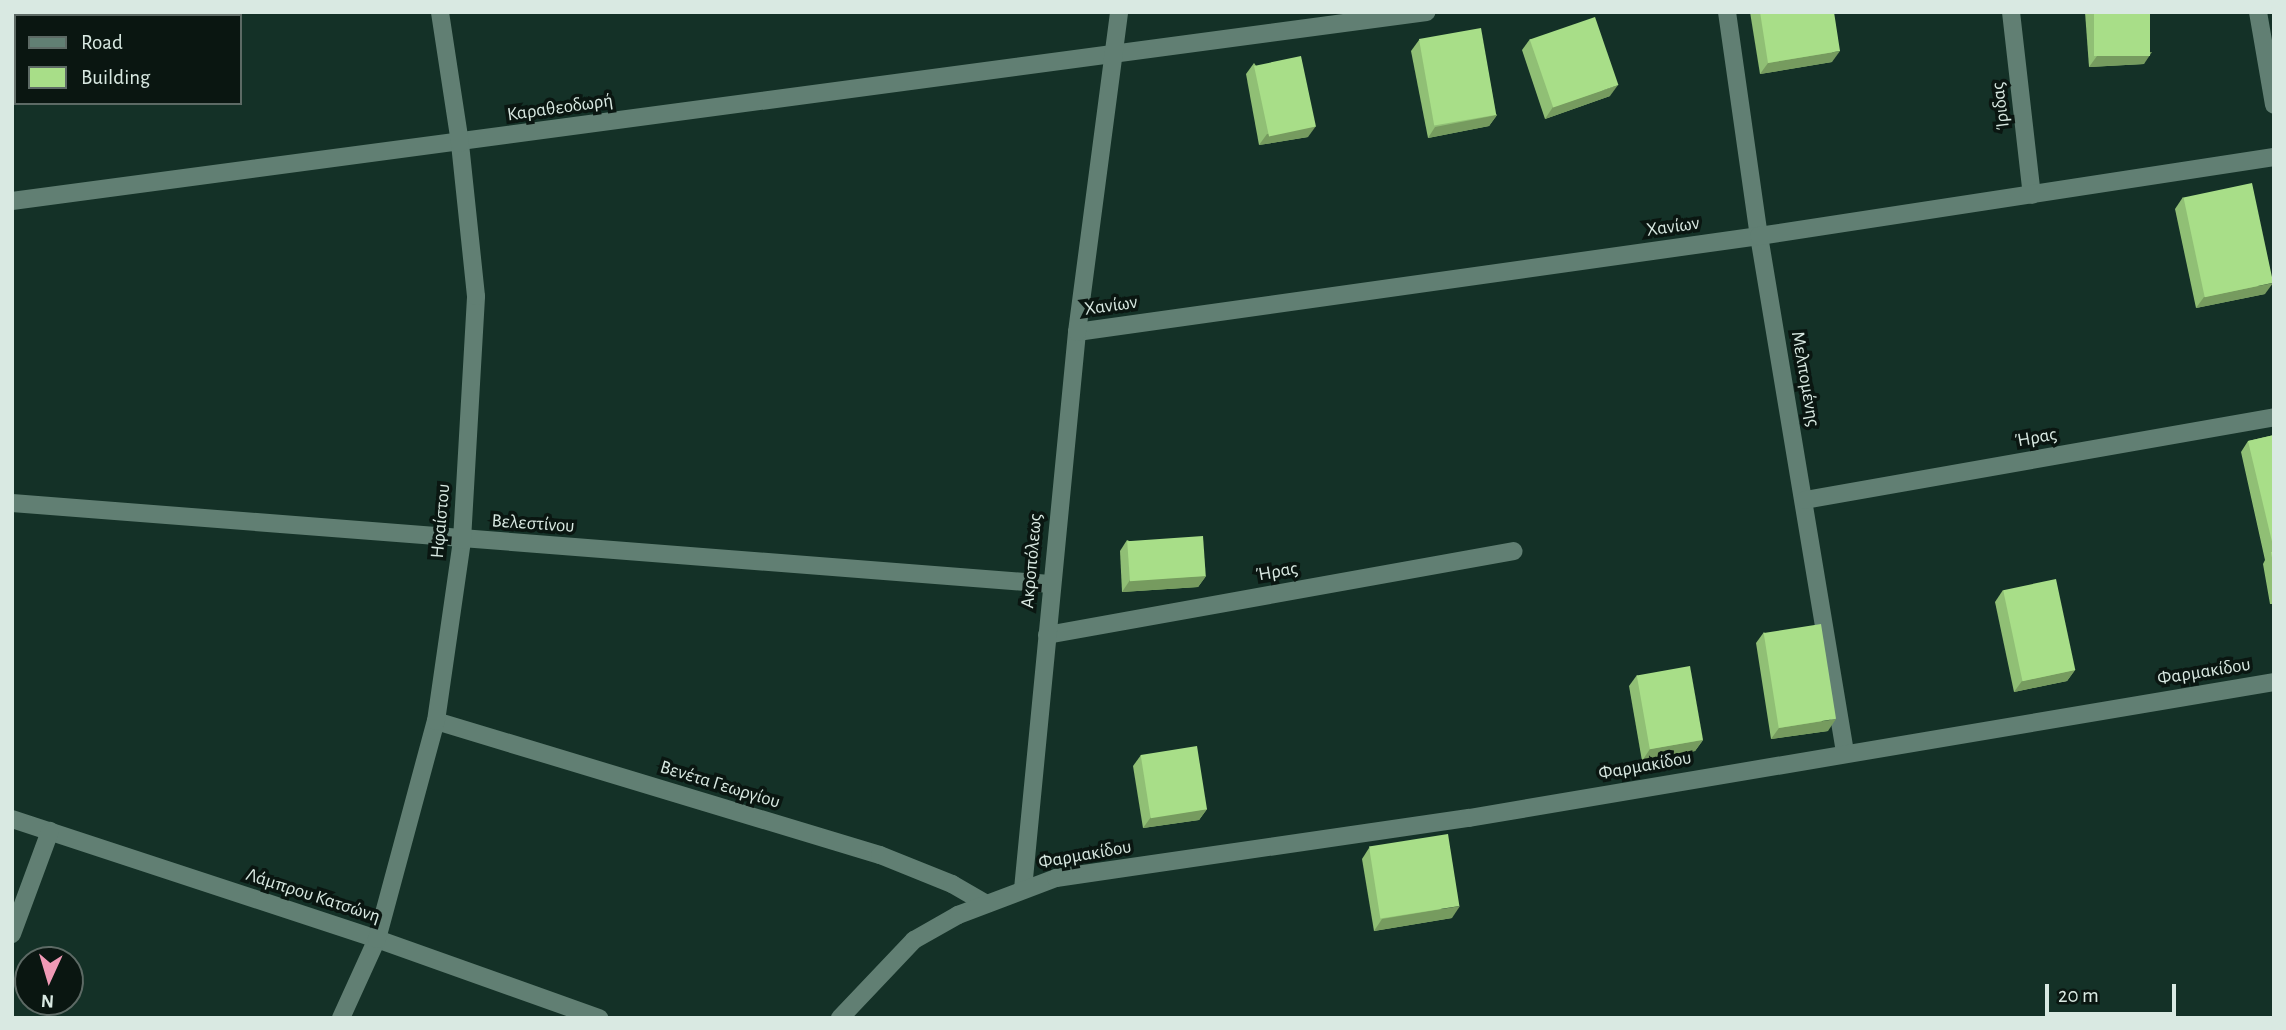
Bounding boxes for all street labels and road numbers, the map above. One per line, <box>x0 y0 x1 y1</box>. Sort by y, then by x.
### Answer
street label: Ίριδας <box>1987 81 2015 131</box>
street label: Καραθεοδωρή <box>506 89 614 127</box>
street label: Χανίων <box>1645 212 1701 242</box>
street label: Χανίων <box>1083 291 1139 321</box>
street label: Μελπομένης <box>1785 330 1825 428</box>
street label: Ήρας <box>2013 423 2059 453</box>
street label: Ηφαίστου <box>426 483 456 559</box>
street label: Βελεστίνου <box>491 510 575 538</box>
street label: Ακροπόλεως <box>1016 513 1048 609</box>
street label: Ήρας <box>1254 557 1300 587</box>
street label: Φαρμακίδου <box>2156 653 2252 691</box>
street label: Φαρμακίδου <box>1597 747 1693 785</box>
street label: Βενέτα Γεωργίου <box>657 756 783 814</box>
street label: Φαρμακίδου <box>1037 836 1133 874</box>
street label: Λάμπρου Κατσώνη <box>243 864 383 928</box>

